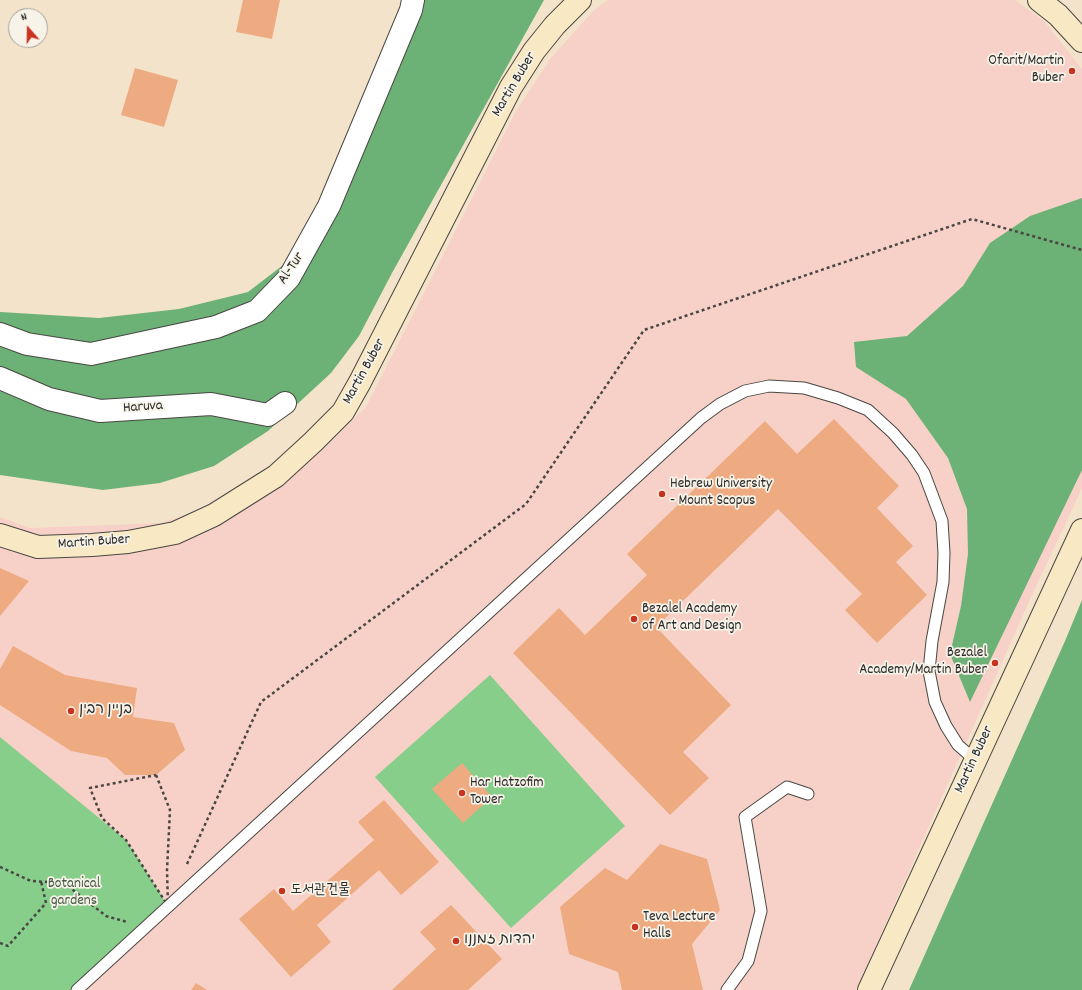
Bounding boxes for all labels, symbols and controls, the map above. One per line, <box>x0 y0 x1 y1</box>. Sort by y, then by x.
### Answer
north arrow <box>8 8 48 48</box>
text: N <box>19 9 30 26</box>
street label: Martin Buber <box>489 49 541 121</box>
place label: Ofarit/Martin Buber <box>988 53 1064 88</box>
marker: Ofarit/Martin Buber <box>1067 66 1077 76</box>
street label: Al-Tur <box>275 249 309 289</box>
street label: Martin Buber <box>340 336 390 408</box>
street label: Haruva <box>122 398 164 418</box>
place label: Hebrew University - Mount Scopus <box>670 476 772 511</box>
marker: Hebrew University - Mount Scopus <box>657 489 667 499</box>
street label: Martin Buber <box>57 532 131 554</box>
place label: Bezalel Academy of Art and Design <box>642 601 741 636</box>
marker: Bezalel Academy of Art and Design <box>629 614 639 624</box>
place label: Bezalel Academy/Martin Buber <box>859 645 987 680</box>
marker: Bezalel Academy/Martin Buber <box>990 658 1000 668</box>
place label: בניין רבין <box>79 702 132 720</box>
marker: בניין רבין <box>66 706 76 716</box>
street label: Martin Buber <box>952 723 998 797</box>
place label: Har Hatzofim Tower <box>470 775 544 810</box>
marker: Har Hatzofim Tower <box>457 788 467 798</box>
park label: Botanical gardens <box>48 876 100 911</box>
place label: 도서관건물 <box>290 882 350 900</box>
marker: 도서관건물 <box>277 886 287 896</box>
place label: Teva Lecture Halls <box>643 909 715 944</box>
marker: Teva Lecture Halls <box>630 922 640 932</box>
place label: יהדות זמננו <box>464 932 535 950</box>
marker: יהדות זמננו <box>451 936 461 946</box>

